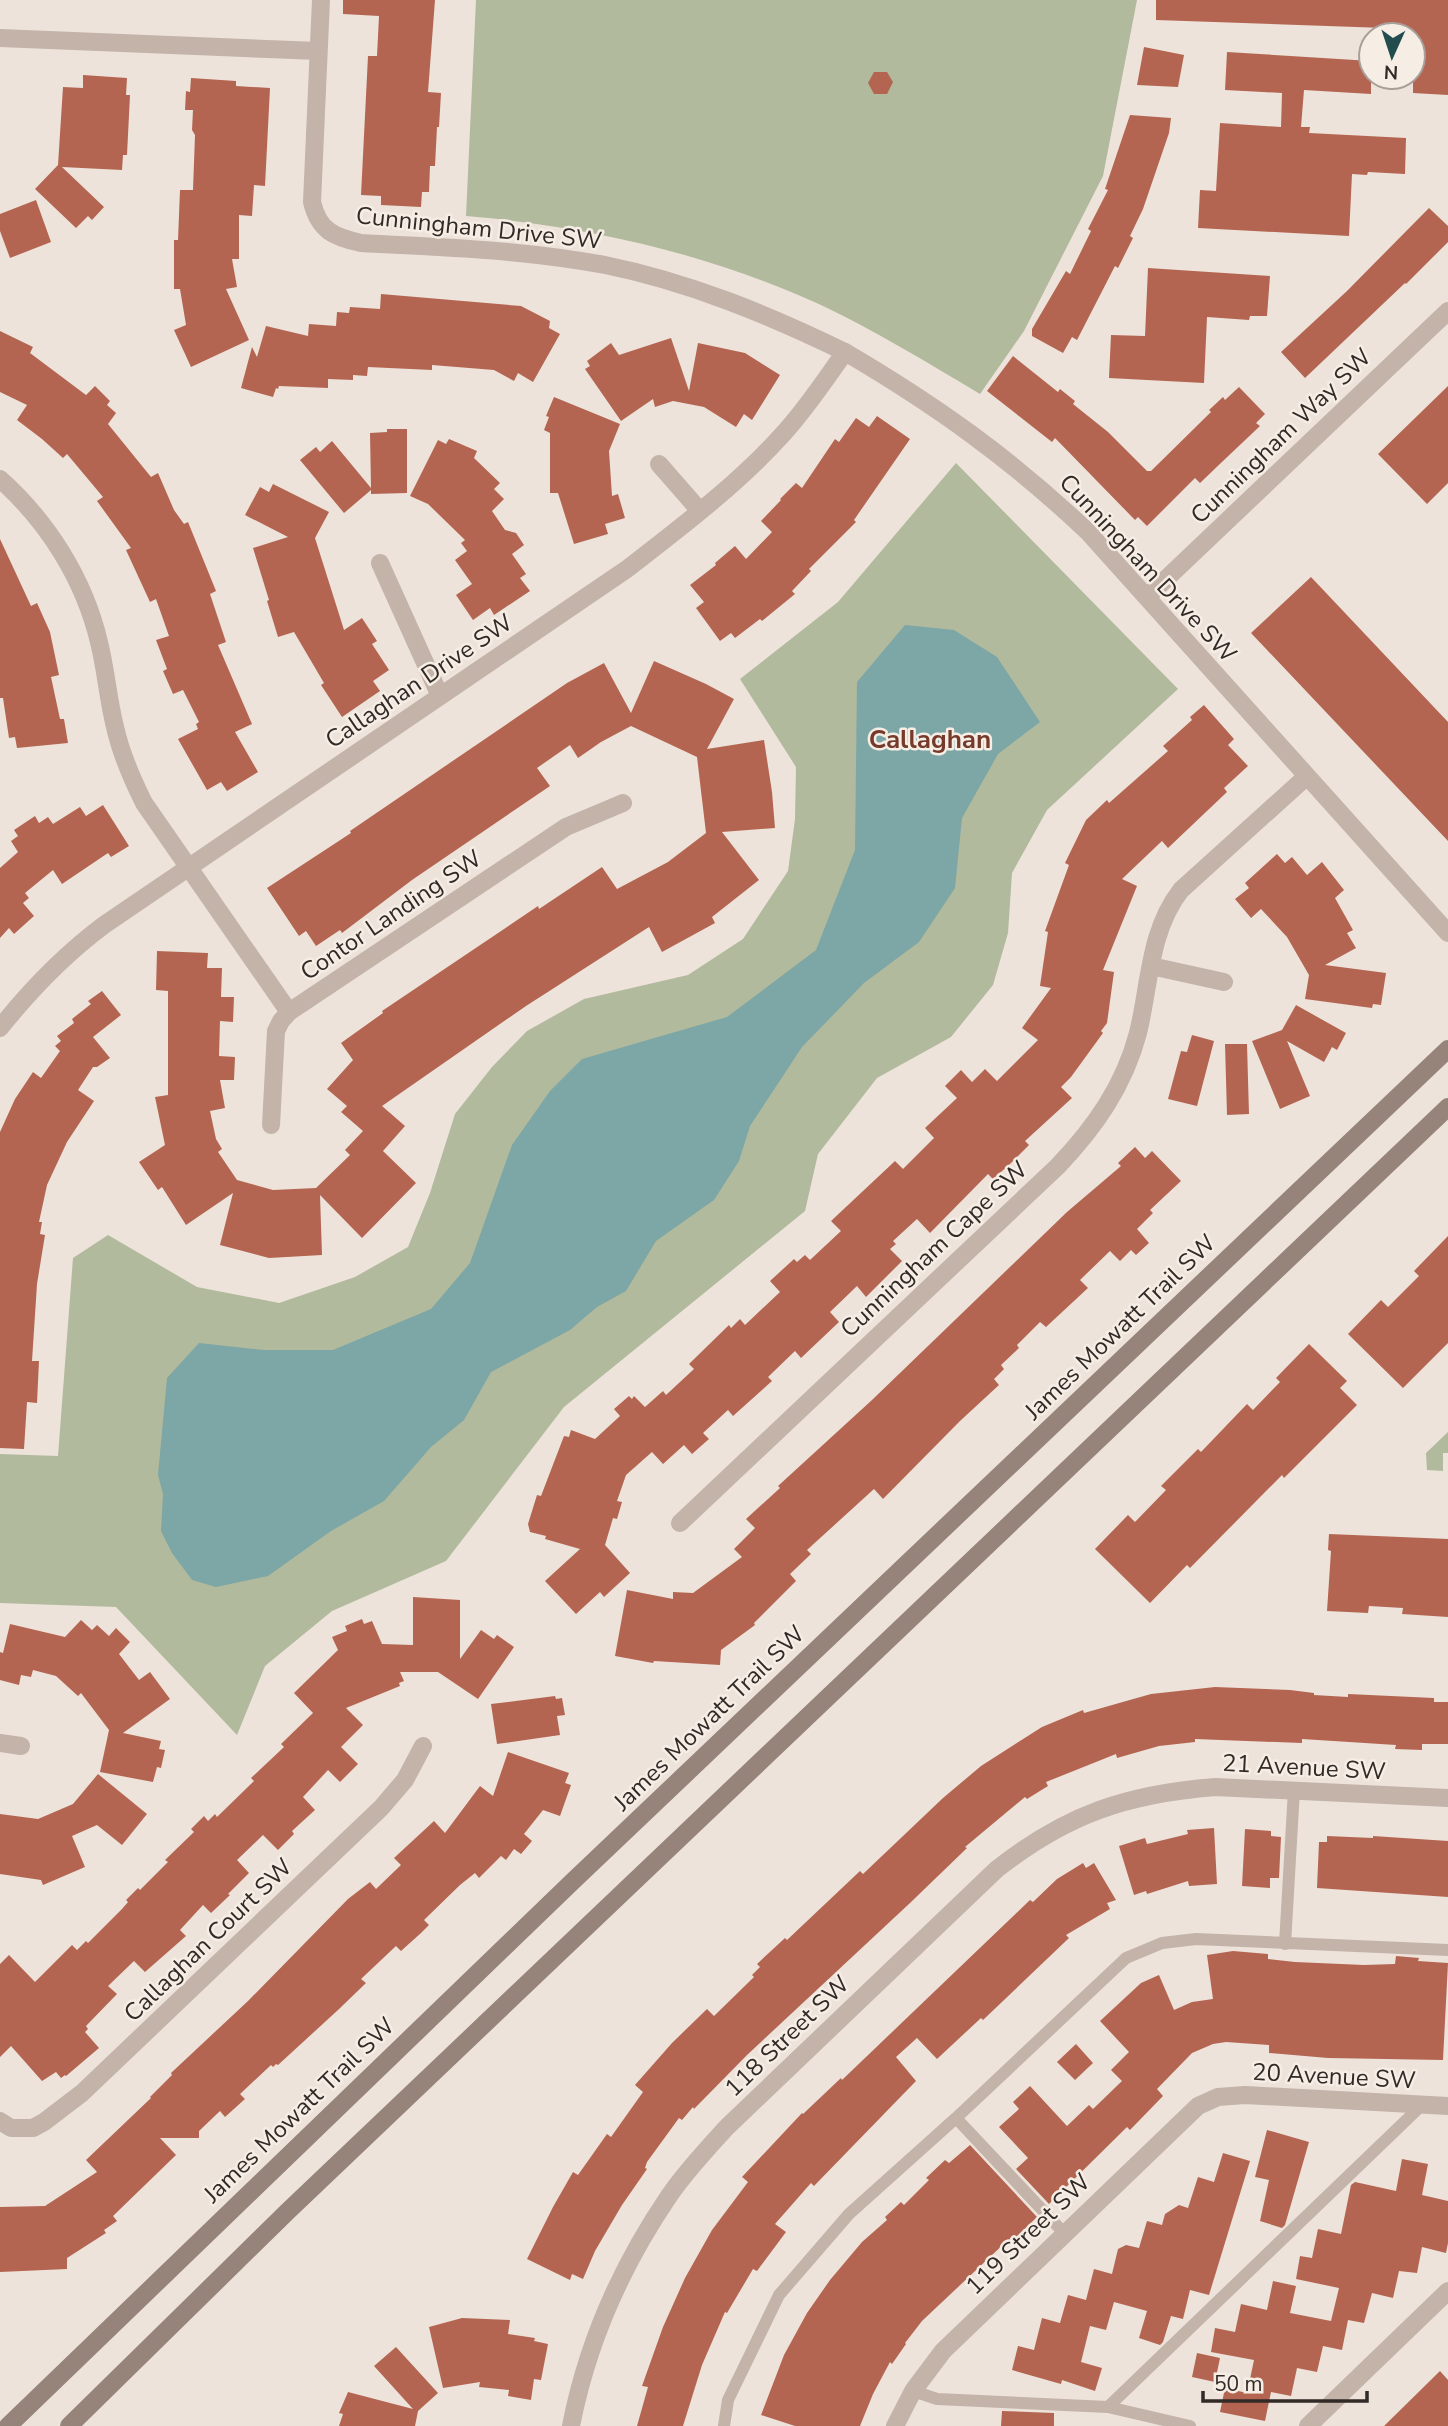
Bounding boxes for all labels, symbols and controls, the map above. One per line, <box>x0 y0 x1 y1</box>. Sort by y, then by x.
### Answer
north arrow <box>1357 21 1427 91</box>
text: N <box>1383 59 1399 85</box>
street label: Cunningham Drive SW <box>355 199 603 257</box>
street label: Cunningham Way SW <box>1184 341 1378 531</box>
street label: Cunningham Drive SW <box>1052 467 1244 669</box>
street label: Callaghan Drive SW <box>319 606 519 756</box>
district label: Callaghan <box>869 722 991 757</box>
street label: Contor Landing SW <box>294 842 488 988</box>
street label: Cunningham Cape SW <box>833 1154 1035 1344</box>
street label: James Mowatt Trail SW <box>1017 1227 1223 1427</box>
street label: James Mowatt Trail SW <box>606 1618 812 1818</box>
street label: 21 Avenue SW <box>1221 1747 1387 1787</box>
street label: Callaghan Court SW <box>117 1851 299 2029</box>
street label: 118 Street SW <box>718 1968 856 2104</box>
street label: James Mowatt Trail SW <box>196 2010 402 2210</box>
street label: 20 Avenue SW <box>1251 2056 1417 2096</box>
street label: 119 Street SW <box>959 2166 1097 2302</box>
scale bar <box>1203 2360 1368 2404</box>
text: 50 m <box>1214 2370 1263 2398</box>

